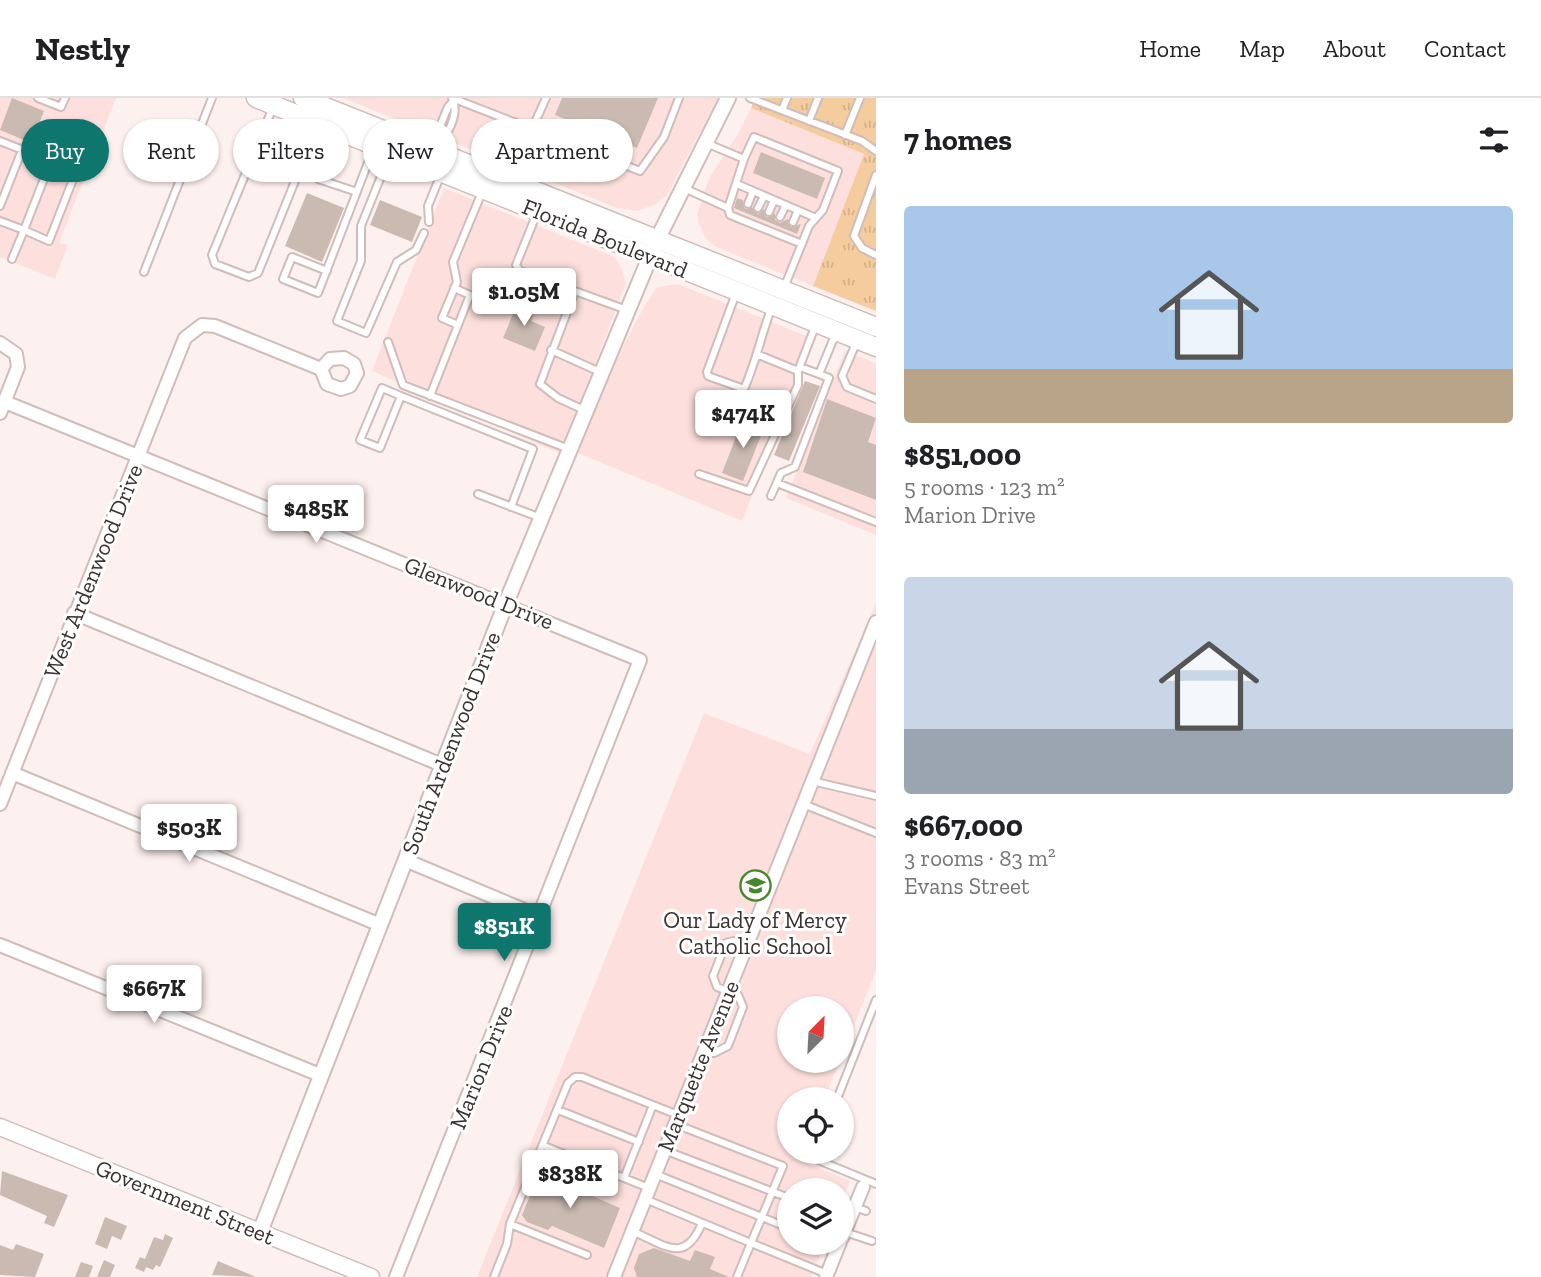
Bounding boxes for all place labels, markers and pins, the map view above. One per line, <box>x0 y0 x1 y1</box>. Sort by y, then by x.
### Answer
pin: $1.05M <box>467 268 581 328</box>
pin: $474K <box>694 390 792 450</box>
pin: $485K <box>267 486 365 545</box>
pin: $503K <box>140 804 238 864</box>
school or university icon: Our Lady of Mercy Catholic School <box>738 869 772 903</box>
pin: $851K <box>455 904 553 963</box>
place label: Our Lady of Mercy Catholic School <box>663 906 847 960</box>
pin: $667K <box>105 965 203 1025</box>
pin: $838K <box>521 1150 619 1210</box>

